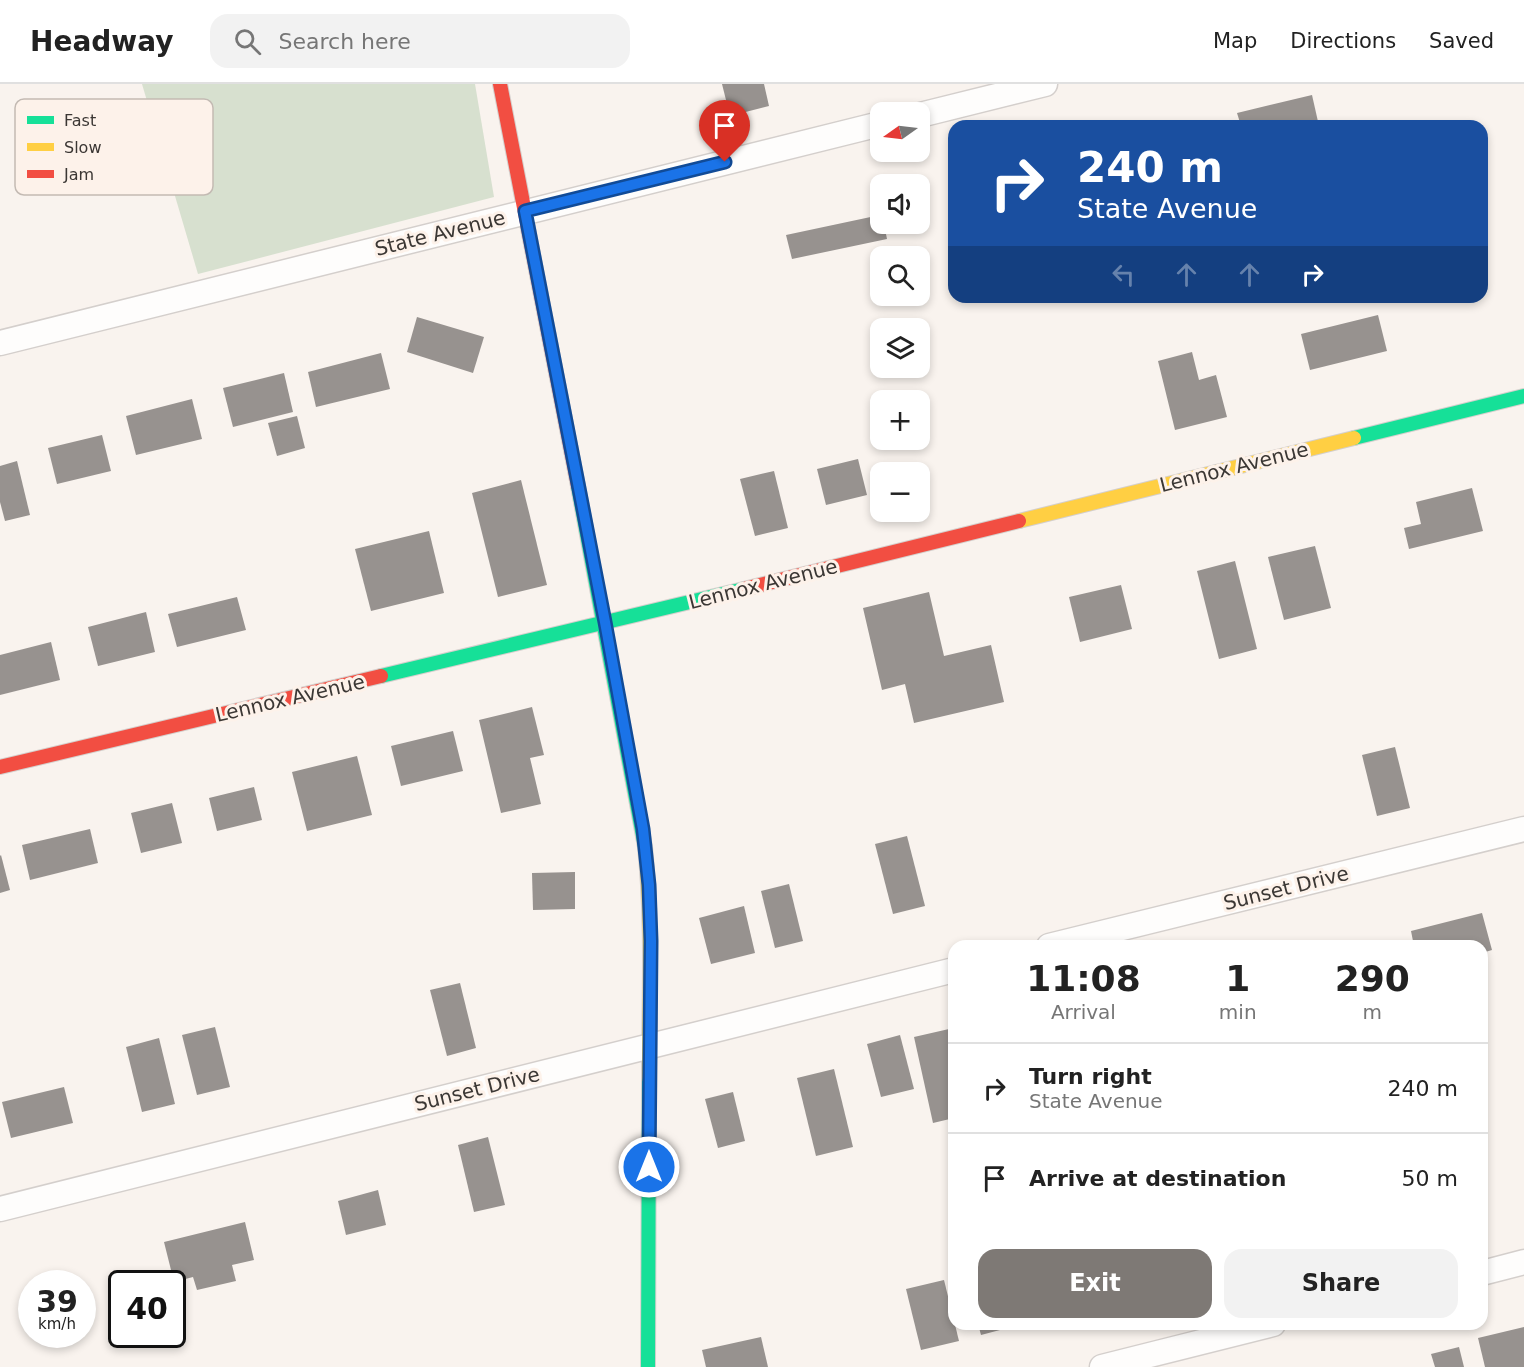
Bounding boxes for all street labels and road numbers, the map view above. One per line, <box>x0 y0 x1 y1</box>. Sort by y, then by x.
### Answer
street label: State Avenue <box>372 205 508 261</box>
street label: Lennox Avenue <box>1157 437 1311 497</box>
street label: Lennox Avenue <box>686 554 840 614</box>
street label: Lennox Avenue <box>213 669 367 727</box>
street label: Sunset Drive <box>1221 861 1351 915</box>
street label: Sunset Drive <box>412 1062 542 1116</box>

